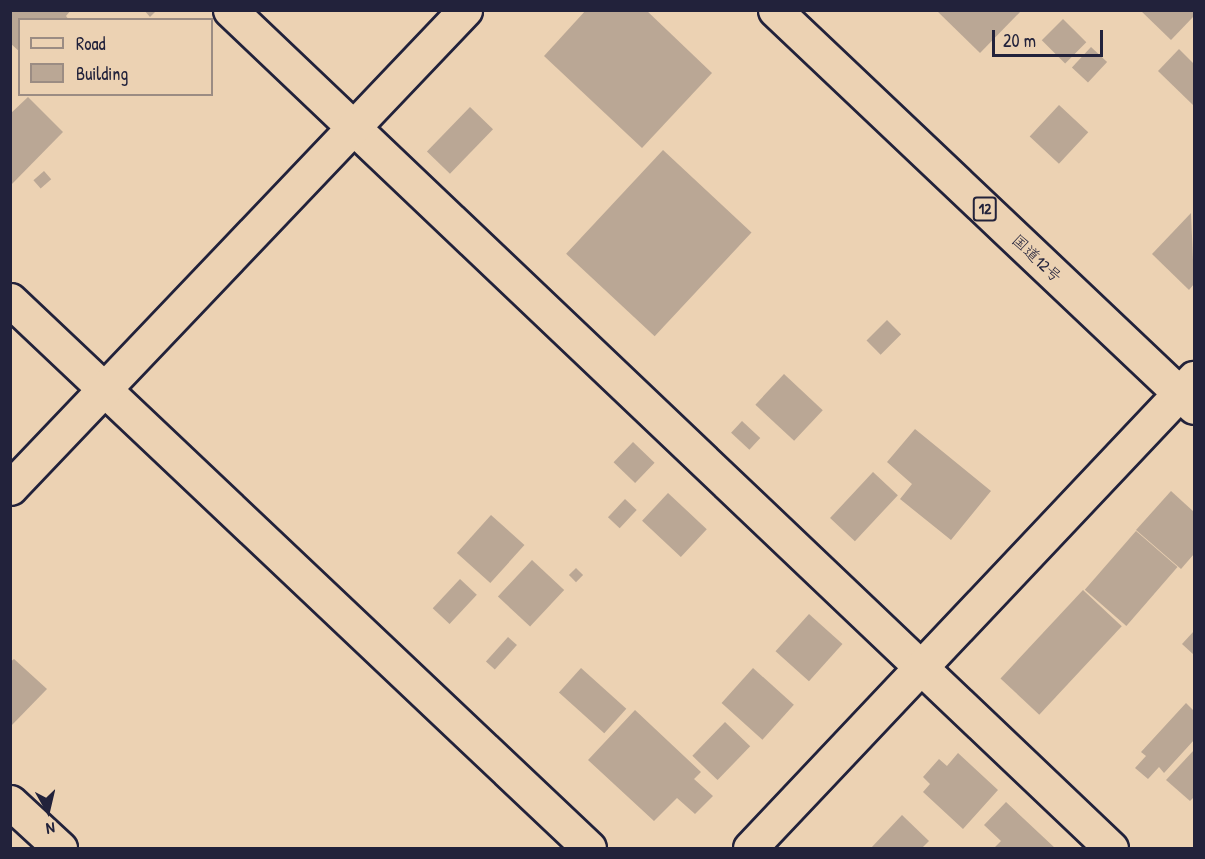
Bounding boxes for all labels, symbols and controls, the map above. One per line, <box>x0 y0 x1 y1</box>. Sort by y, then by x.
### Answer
legend <box>18 18 213 96</box>
scale bar <box>995 18 1106 56</box>
text: 20 m <box>1003 28 1036 53</box>
text: Road <box>76 31 106 56</box>
text: Building <box>76 61 128 86</box>
road number: 12 <box>972 197 998 221</box>
street label: 国道12号 <box>1008 230 1066 286</box>
north arrow <box>18 781 78 841</box>
text: N <box>45 817 56 840</box>

